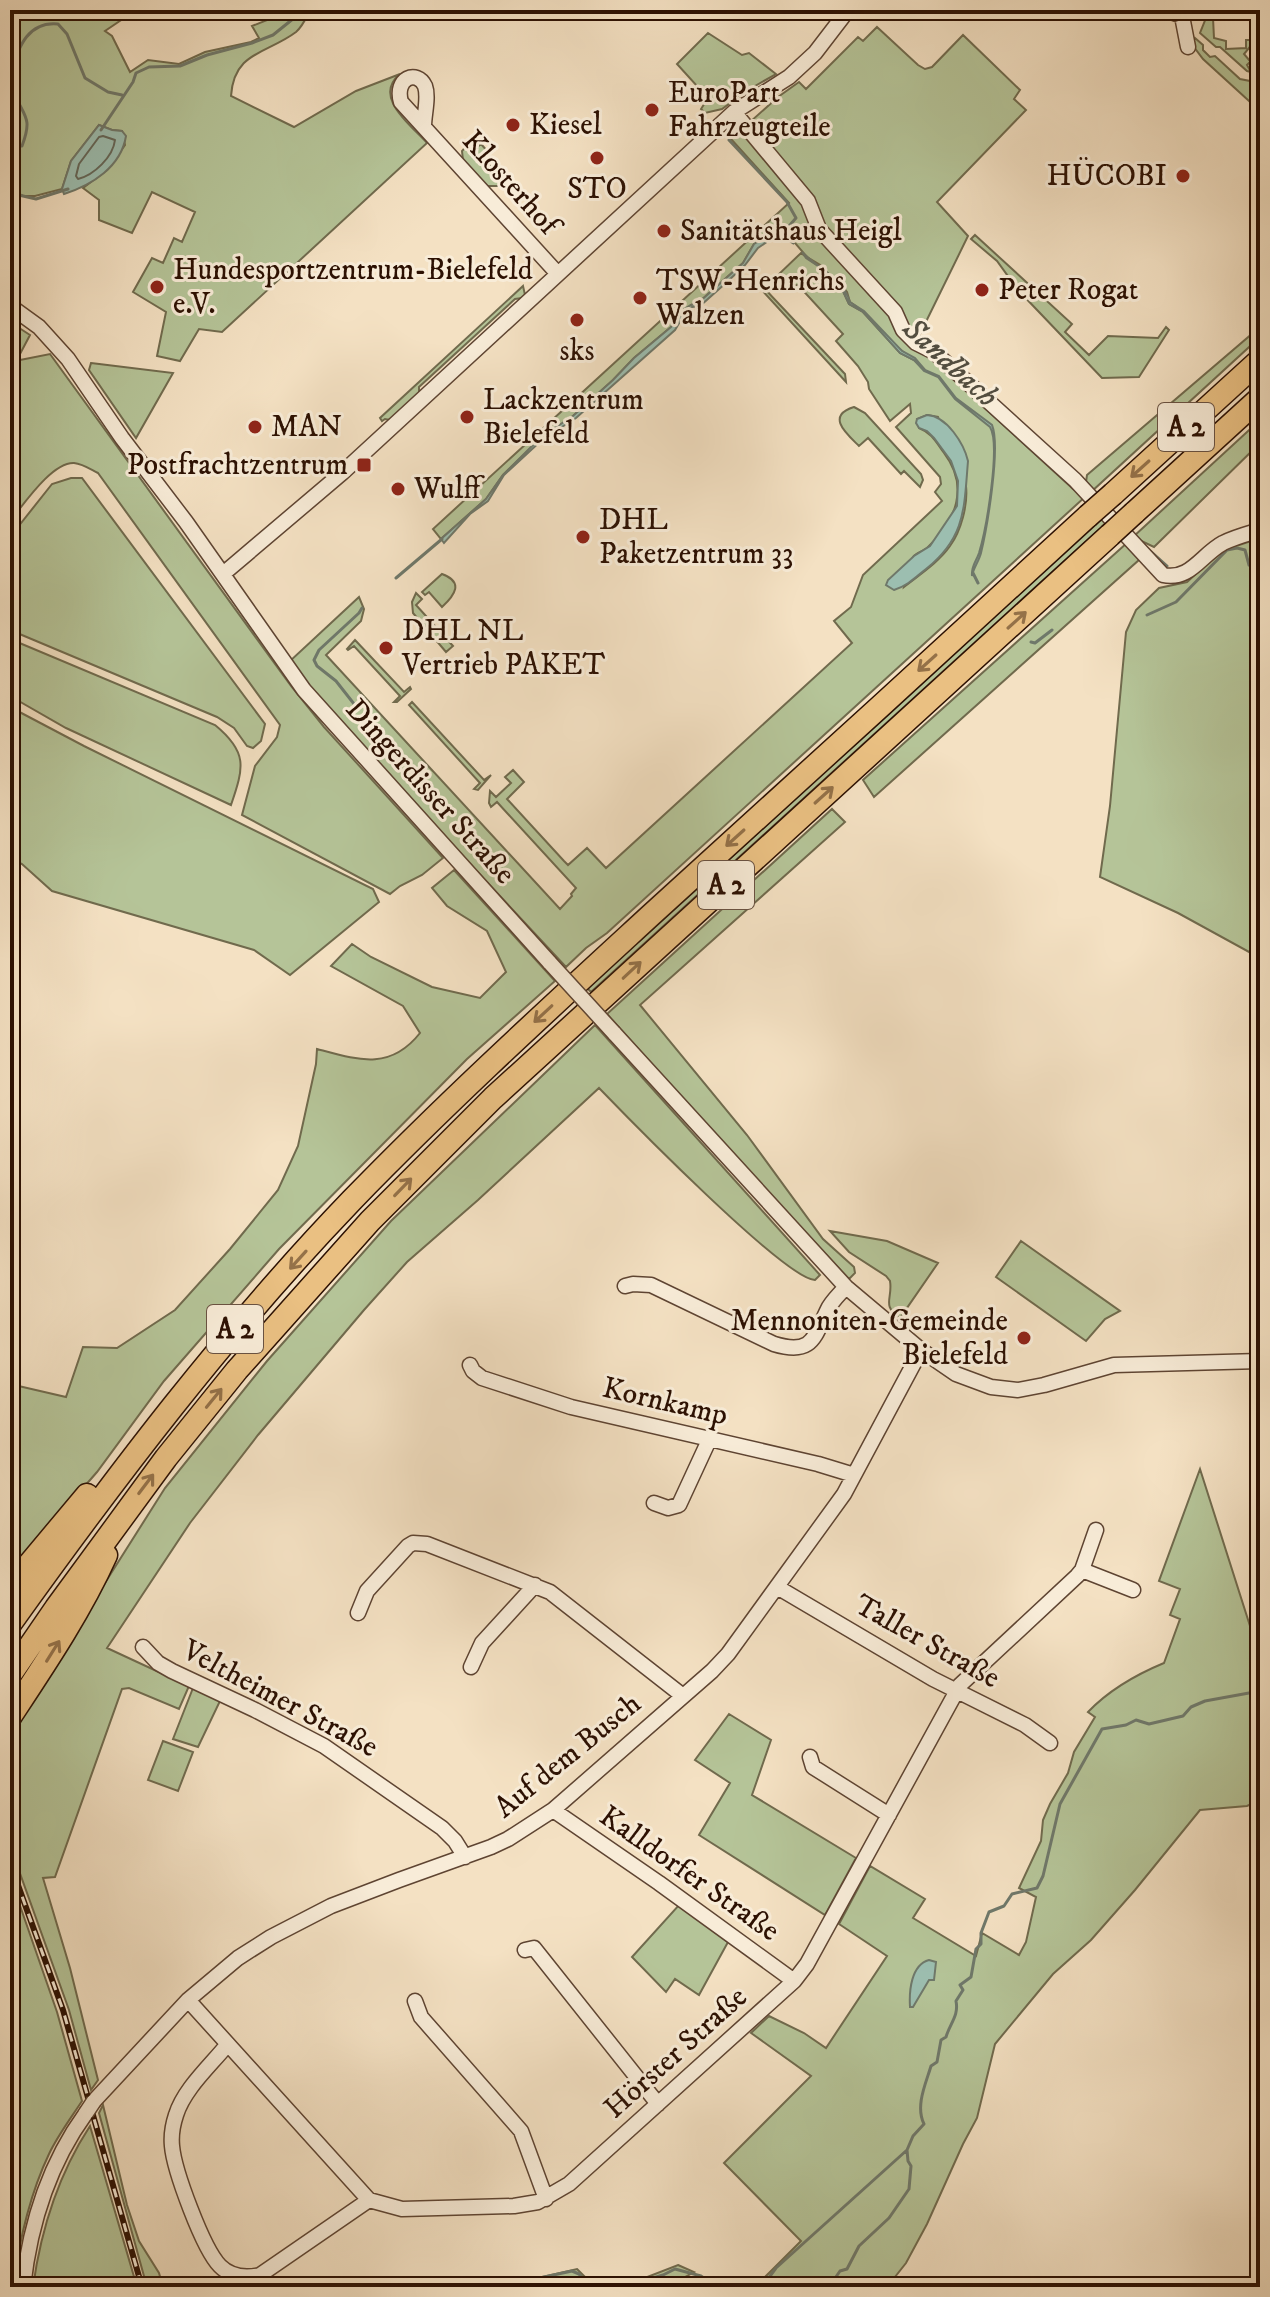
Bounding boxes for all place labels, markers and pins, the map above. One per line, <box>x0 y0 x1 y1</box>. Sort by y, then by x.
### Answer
place label: EuroPart Fahrzeugteile <box>668 75 831 146</box>
marker: EuroPart Fahrzeugteile <box>643 101 661 119</box>
place label: Kiesel <box>529 107 602 144</box>
marker: Kiesel <box>504 116 522 134</box>
marker: STO <box>588 149 606 167</box>
place label: HÜCOBI <box>1047 156 1167 195</box>
marker: HÜCOBI <box>1174 167 1192 185</box>
place label: STO <box>567 171 627 208</box>
place label: Sanitätshaus Heigl <box>680 213 902 250</box>
marker: Sanitätshaus Heigl <box>655 222 673 240</box>
place label: Hundesportzentrum-Bielefeld e.V. <box>173 252 533 323</box>
place label: TSW-Henrichs Walzen <box>655 263 845 334</box>
place label: Peter Rogat <box>998 272 1138 309</box>
marker: Hundesportzentrum-Bielefeld e.V. <box>148 278 166 296</box>
marker: Peter Rogat <box>973 281 991 299</box>
marker: TSW-Henrichs Walzen <box>631 289 649 307</box>
marker: sks <box>568 311 586 329</box>
place label: sks <box>560 333 594 370</box>
place label: Lackzentrum Bielefeld <box>483 382 644 453</box>
marker: Lackzentrum Bielefeld <box>458 408 476 426</box>
place label: MAN <box>271 409 342 446</box>
marker: MAN <box>246 418 264 436</box>
place label: Postfrachtzentrum <box>127 447 348 484</box>
marker: Postfrachtzentrum <box>355 456 373 474</box>
place label: Wulff <box>413 471 486 508</box>
marker: Wulff <box>389 480 407 498</box>
place label: DHL Paketzentrum 33 <box>599 502 793 573</box>
marker: DHL Paketzentrum 33 <box>574 528 592 546</box>
place label: DHL NL Vertrieb PAKET <box>401 613 605 684</box>
marker: DHL NL Vertrieb PAKET <box>377 639 395 657</box>
place label: Mennoniten-Gemeinde Bielefeld <box>731 1303 1008 1374</box>
marker: Mennoniten-Gemeinde Bielefeld <box>1015 1329 1033 1347</box>

